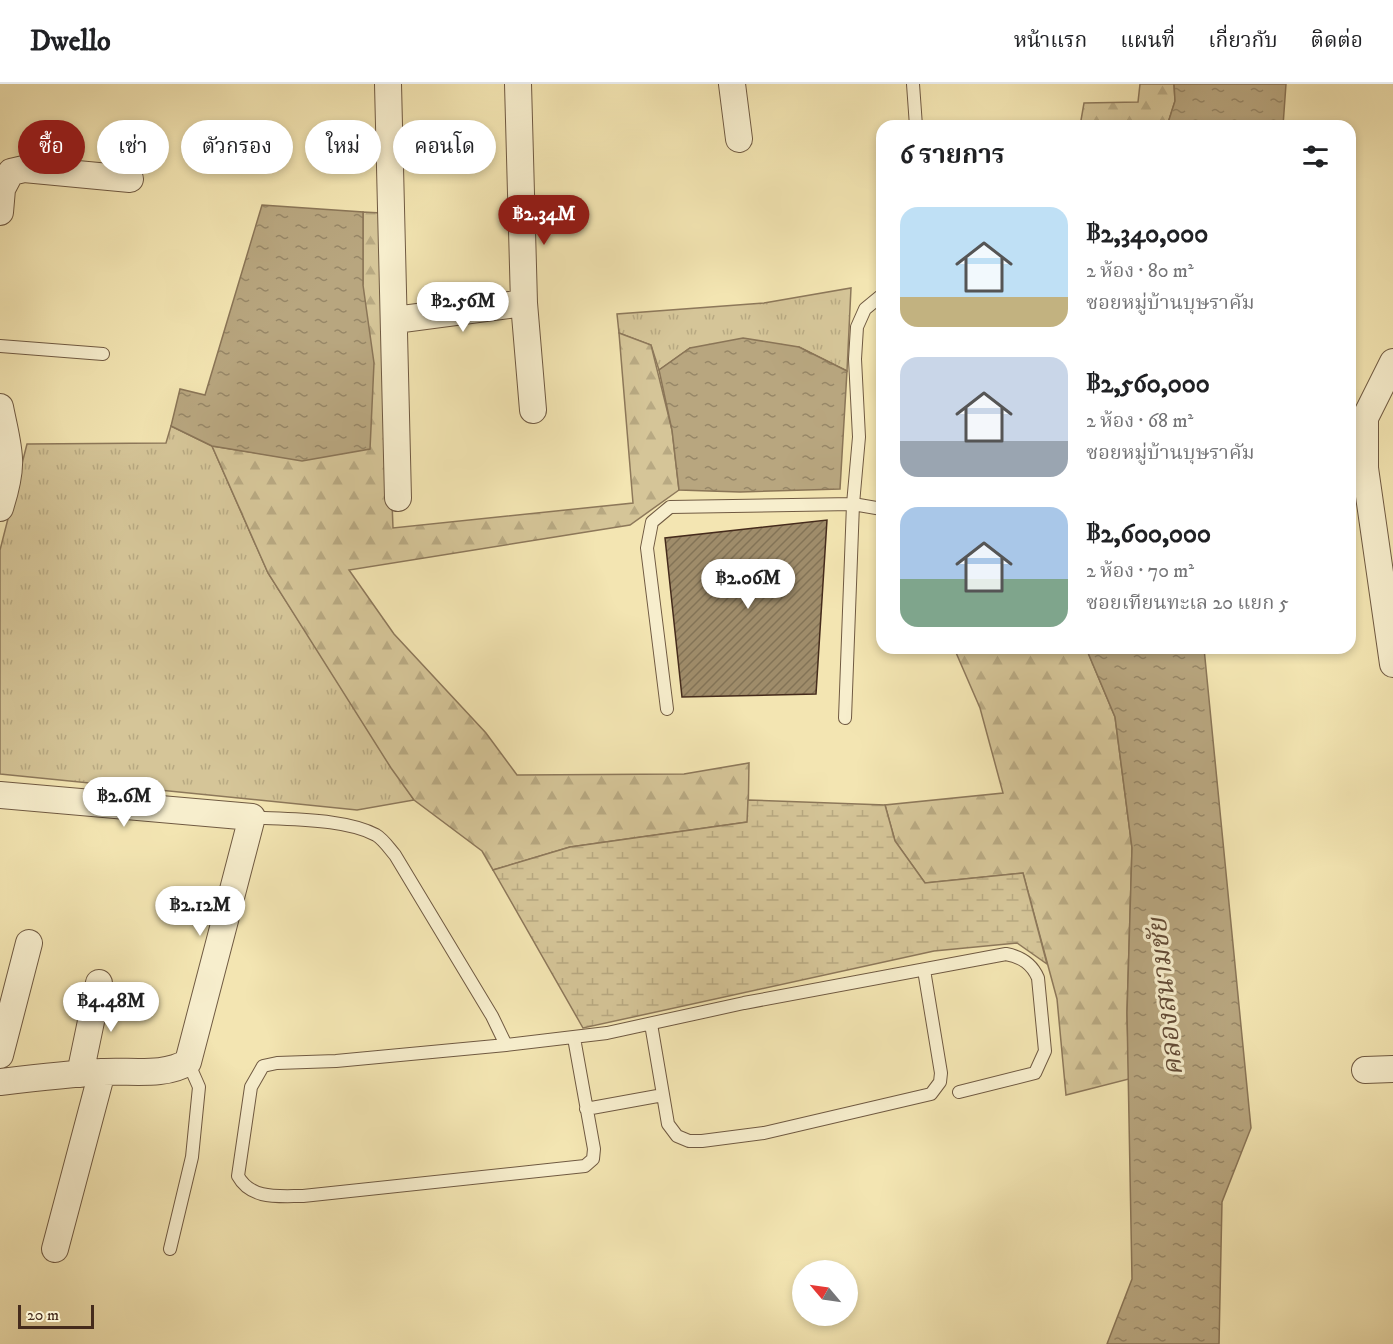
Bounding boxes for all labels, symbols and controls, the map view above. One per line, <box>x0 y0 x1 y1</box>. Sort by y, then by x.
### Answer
text: Dwello <box>30 24 111 59</box>
text: หน้าแรก <box>1014 28 1087 54</box>
text: แผนที่ <box>1120 28 1175 54</box>
text: เกี่ยวกับ <box>1208 28 1278 54</box>
text: ติดต่อ <box>1311 28 1363 54</box>
chip: ซื้อ <box>18 120 85 174</box>
chip: เช่า <box>97 120 169 174</box>
chip: ตัวกรอง <box>181 120 293 174</box>
chip: ใหม่ <box>305 120 381 174</box>
chip: คอนโด <box>393 120 496 174</box>
text: 6 รายการ <box>900 139 1005 172</box>
icon: filters <box>1299 140 1332 173</box>
pin: ฿2.34M <box>495 195 593 246</box>
text: ฿2.34M <box>512 202 576 227</box>
text: ฿2,340,000 <box>1086 218 1208 251</box>
icon: home <box>948 231 1020 303</box>
text: 2 ห้อง · 80 m² <box>1086 259 1194 284</box>
pin: ฿2.56M <box>414 282 512 333</box>
text: ฿2.56M <box>431 289 495 314</box>
text: ซอยหมู่บ้านบุษราคัม <box>1086 291 1255 316</box>
text: ฿2,560,000 <box>1086 368 1210 401</box>
icon: home <box>948 381 1020 453</box>
text: 2 ห้อง · 68 m² <box>1086 409 1193 434</box>
text: ซอยหมู่บ้านบุษราคัม <box>1086 441 1255 466</box>
text: ฿2,600,000 <box>1086 518 1211 551</box>
icon: home <box>948 531 1020 603</box>
pin: ฿2.06M <box>699 559 797 610</box>
text: 2 ห้อง · 70 m² <box>1086 559 1194 584</box>
text: ฿2.06M <box>715 566 781 591</box>
text: ซอยเทียนทะเล 20 แยก 5 <box>1086 591 1289 616</box>
pin: ฿2.6M <box>82 777 166 828</box>
text: ฿2.6M <box>97 784 151 809</box>
pin: ฿2.12M <box>151 886 249 937</box>
text: ฿2.12M <box>169 893 231 918</box>
water label: คลองสนามชัย <box>1141 914 1191 1077</box>
pin: ฿4.48M <box>62 982 160 1033</box>
text: ฿4.48M <box>77 989 145 1014</box>
north arrow <box>792 1260 858 1326</box>
map controls <box>792 1260 858 1326</box>
scale bar <box>18 1302 94 1330</box>
text: 20 m <box>27 1305 59 1325</box>

